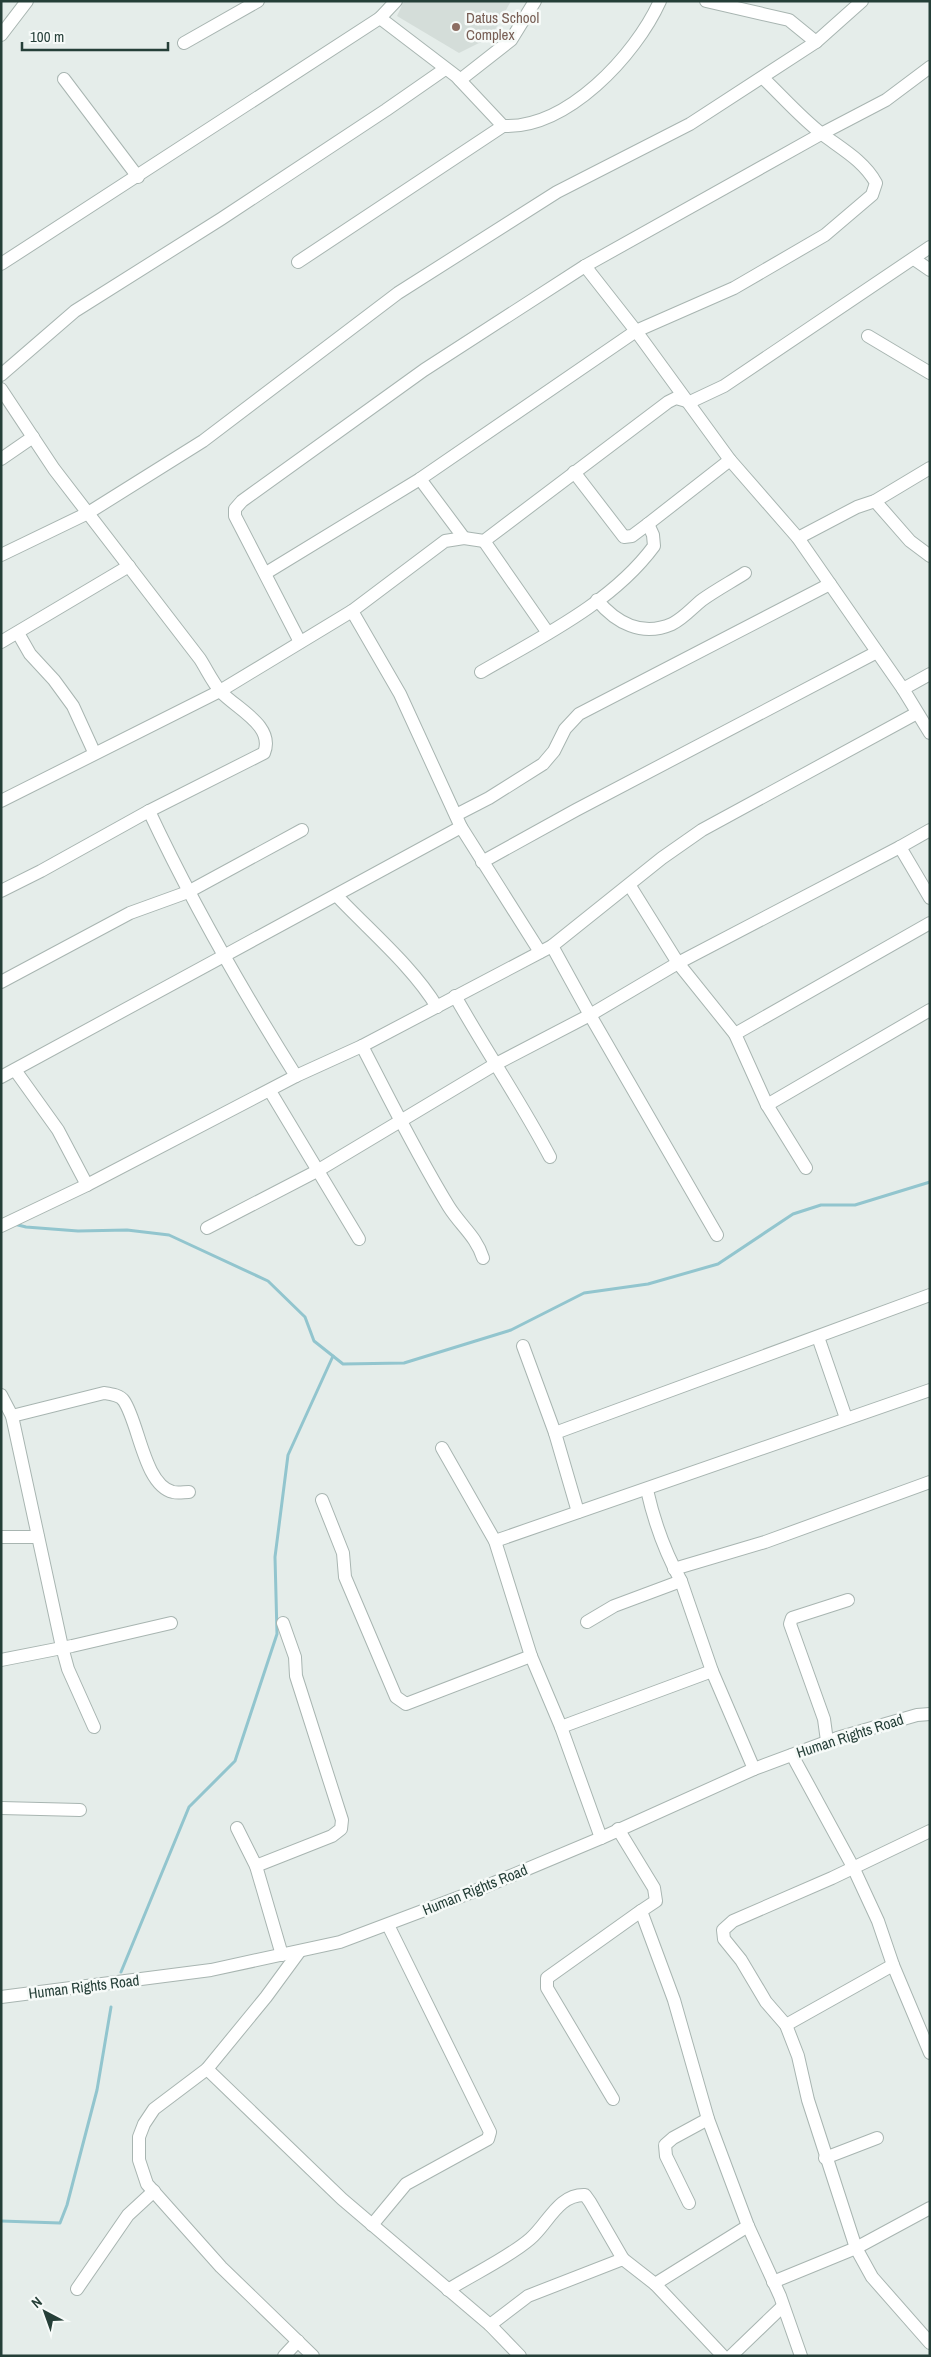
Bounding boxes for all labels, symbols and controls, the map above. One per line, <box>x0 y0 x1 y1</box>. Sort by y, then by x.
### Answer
place label: Datus School Complex <box>466 7 539 45</box>
scale bar <box>22 20 169 52</box>
marker: Datus School Complex <box>450 21 462 33</box>
text: 100 m <box>30 26 64 47</box>
street label: Human Rights Road <box>794 1708 906 1763</box>
street label: Human Rights Road <box>419 1859 530 1920</box>
street label: Human Rights Road <box>27 1969 141 2004</box>
north arrow <box>20 2287 70 2337</box>
text: N <box>27 2293 46 2312</box>

